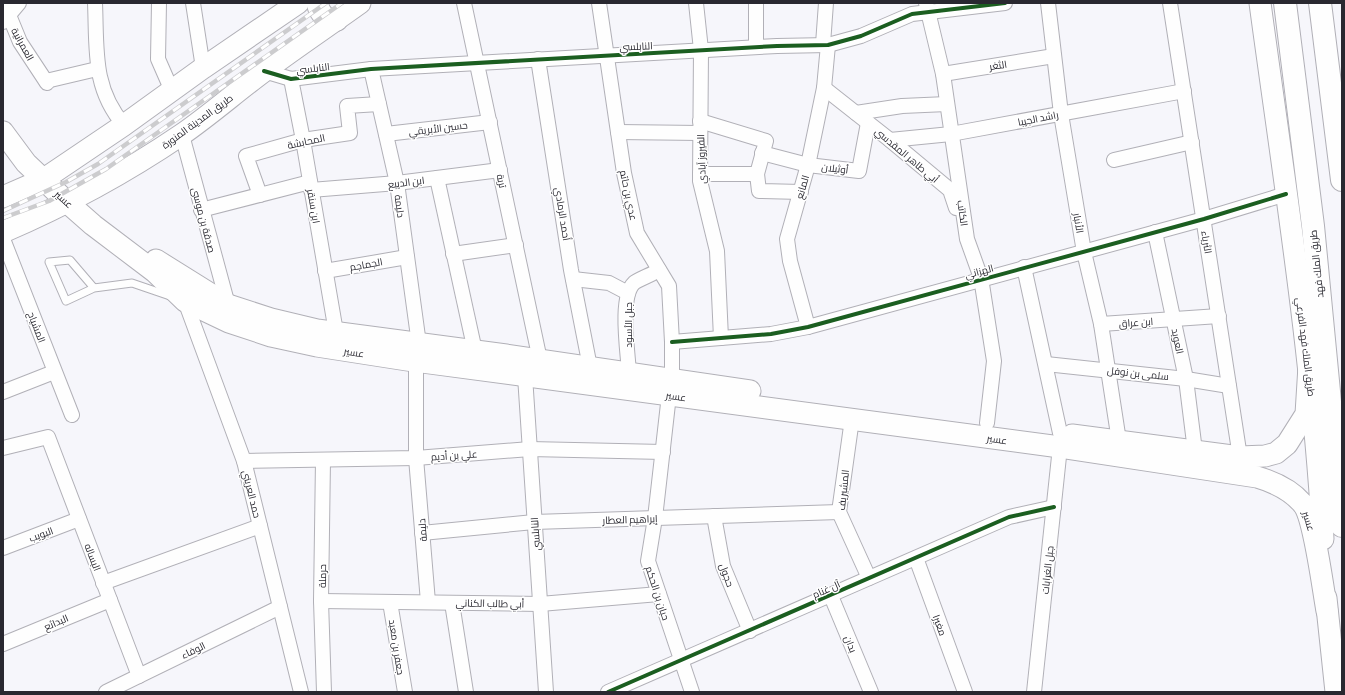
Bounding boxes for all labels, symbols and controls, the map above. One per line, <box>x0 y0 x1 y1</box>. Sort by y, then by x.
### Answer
street label: العمرانية <box>9 26 37 62</box>
street label: النابلسي <box>619 39 653 55</box>
street label: الثغر <box>987 58 1008 72</box>
street label: النابلسي <box>296 60 331 78</box>
street label: طريق المدينة المنورة <box>159 91 235 152</box>
street label: راشد الجيبا <box>1017 108 1059 128</box>
street label: حسين الأبريقي <box>408 118 469 140</box>
street label: أبي طاهر المقدسي <box>871 125 942 187</box>
street label: المحابشة <box>286 131 326 151</box>
street label: الفيروز آبادي <box>694 134 710 184</box>
street label: أوثيلان <box>821 160 849 177</box>
street label: عدي بن حاتم <box>616 169 640 222</box>
street label: تربة <box>495 173 509 189</box>
street label: ابن الديبع <box>387 174 425 191</box>
street label: المانع <box>793 174 812 201</box>
street label: صدقة بن موسى <box>189 186 218 254</box>
street label: أحمد الرمادي <box>551 186 573 242</box>
street label: عسير <box>52 187 76 210</box>
street label: ابن سنقر <box>304 187 323 224</box>
street label: دليمة <box>392 194 408 218</box>
street label: الكاتب <box>955 199 971 227</box>
street label: الأنبار <box>1071 211 1087 234</box>
street label: طريق الملك فهد <box>1306 229 1327 299</box>
street label: الثرياء <box>1199 230 1215 254</box>
street label: الجماجم <box>349 255 384 275</box>
street label: الهزاني <box>963 261 995 283</box>
street label: طريق الملك فهد الفرعي <box>1292 297 1318 397</box>
street label: جبل الأسود <box>622 302 635 348</box>
street label: المشياح <box>25 310 48 345</box>
street label: ابن عراق <box>1118 315 1154 330</box>
street label: العويد <box>1169 327 1187 355</box>
street label: عسير <box>342 344 365 360</box>
street label: سلمى بن نوفل <box>1106 364 1169 383</box>
street label: عسير <box>664 388 687 403</box>
street label: عسير <box>985 431 1008 446</box>
street label: علي بن أديم <box>430 447 478 465</box>
street label: حمد العريني <box>238 469 264 520</box>
street label: المشيريف <box>835 469 851 511</box>
street label: عسير <box>1300 509 1318 533</box>
street label: إبراهيم العطار <box>601 512 658 528</box>
street label: النابلسي <box>528 517 544 551</box>
street label: دليمة <box>415 518 429 542</box>
street label: البويب <box>27 524 55 544</box>
street label: البساله <box>82 542 104 572</box>
street label: جبل الغرابات <box>1039 545 1056 595</box>
street label: حجول <box>716 562 737 589</box>
street label: حرملة <box>316 564 328 588</box>
street label: حبان بن الحكم <box>642 564 672 622</box>
street label: آل غنام <box>810 577 843 602</box>
street label: أبي طالب الكناني <box>455 596 525 612</box>
street label: البدائع <box>42 612 70 633</box>
street label: مغيرا <box>931 613 949 637</box>
street label: جعفر بن معبد <box>386 618 407 676</box>
street label: بدان <box>841 634 860 655</box>
street label: الوفاء <box>179 639 207 661</box>

